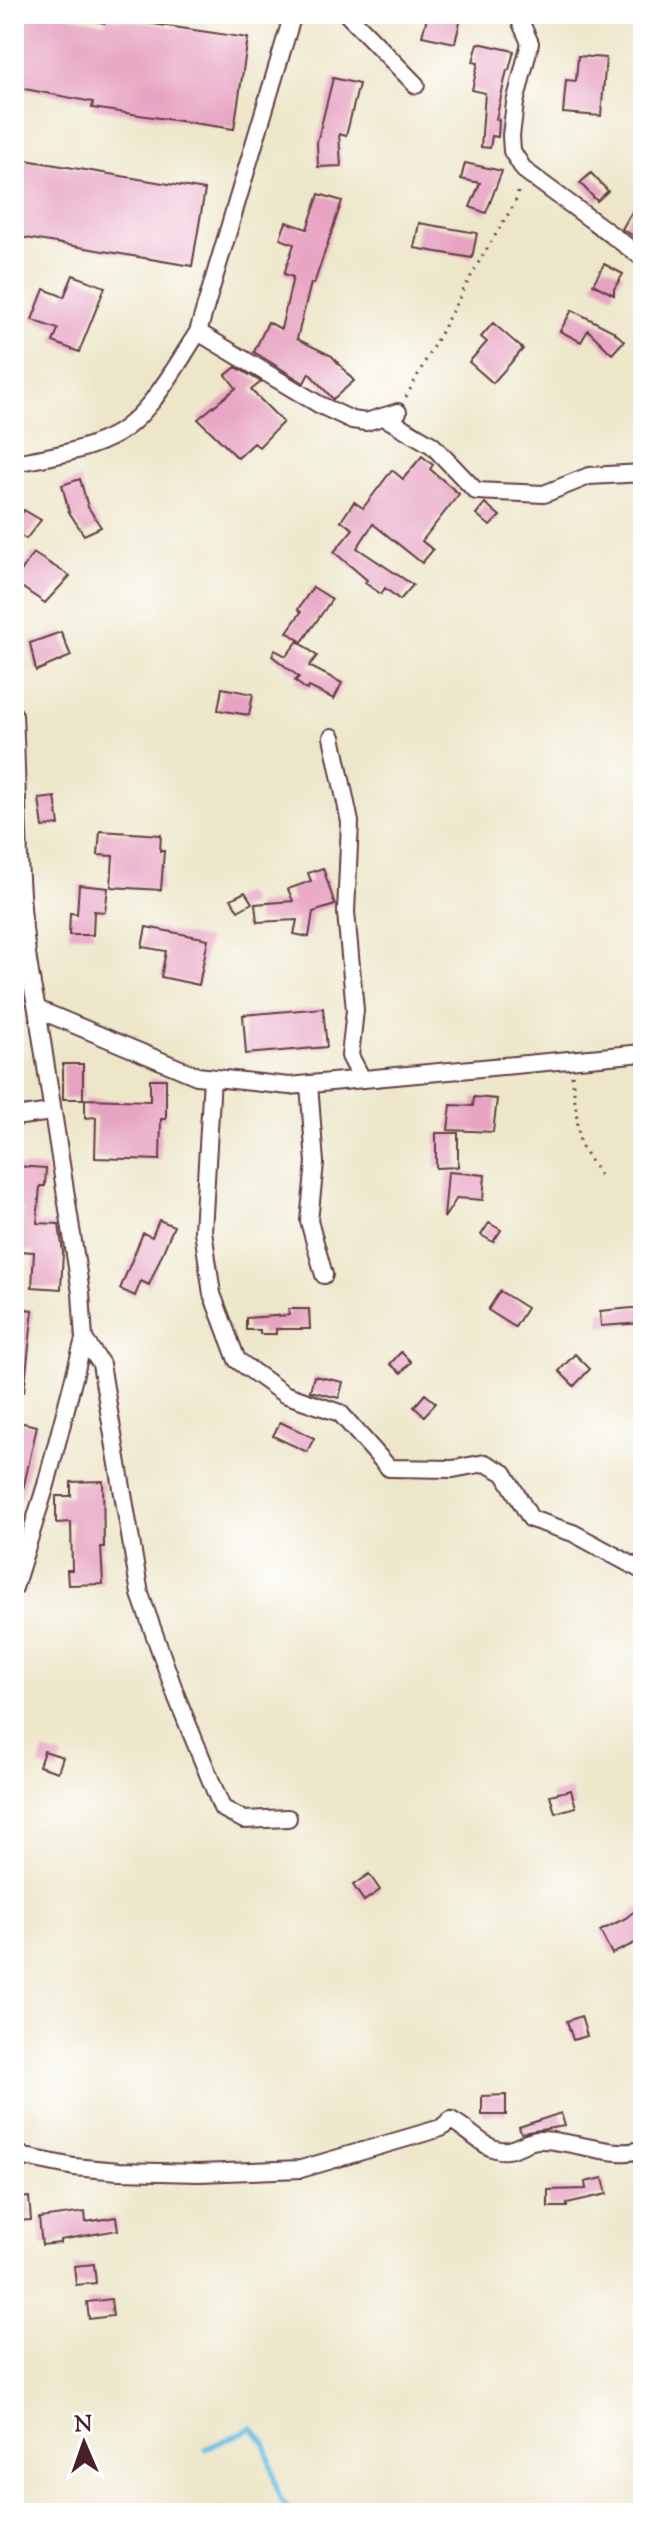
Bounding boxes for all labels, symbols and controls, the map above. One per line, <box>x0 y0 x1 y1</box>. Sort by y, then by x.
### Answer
north arrow <box>44 2403 124 2483</box>
text: N <box>74 2410 93 2442</box>

